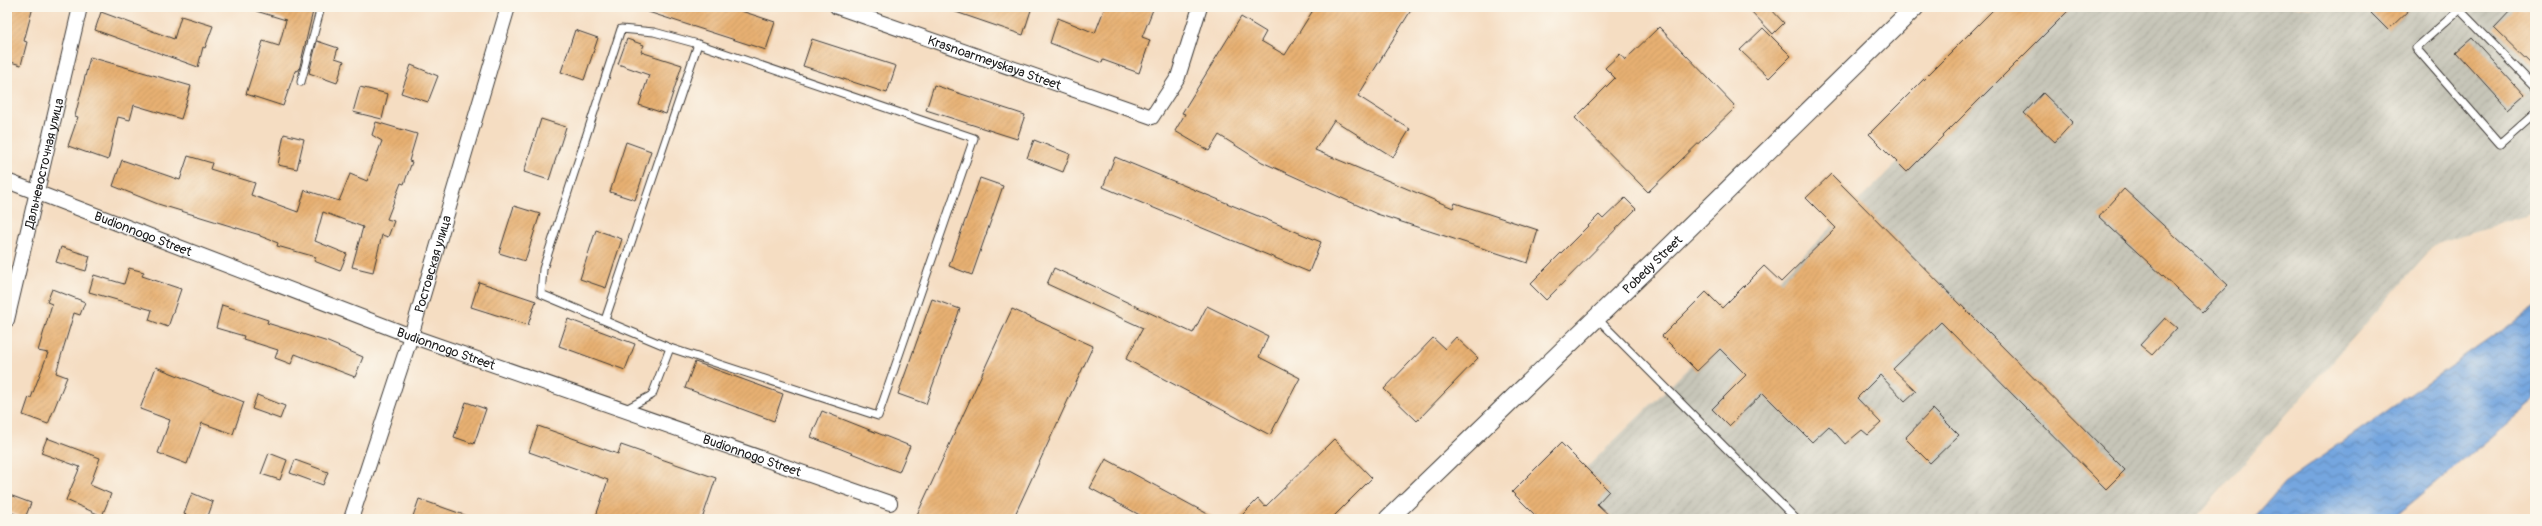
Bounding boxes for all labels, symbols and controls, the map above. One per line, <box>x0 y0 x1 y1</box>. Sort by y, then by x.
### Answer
street label: Krasnoarmeyskaya Street <box>925 32 1064 94</box>
street label: Дальневосточная улица <box>21 97 67 231</box>
street label: Budionnogo Street <box>92 208 195 260</box>
street label: Ростовская улица <box>411 214 455 314</box>
street label: Pobedy Street <box>1619 232 1686 297</box>
street label: Budionnogo Street <box>394 324 498 374</box>
street label: Budionnogo Street <box>700 431 804 481</box>

